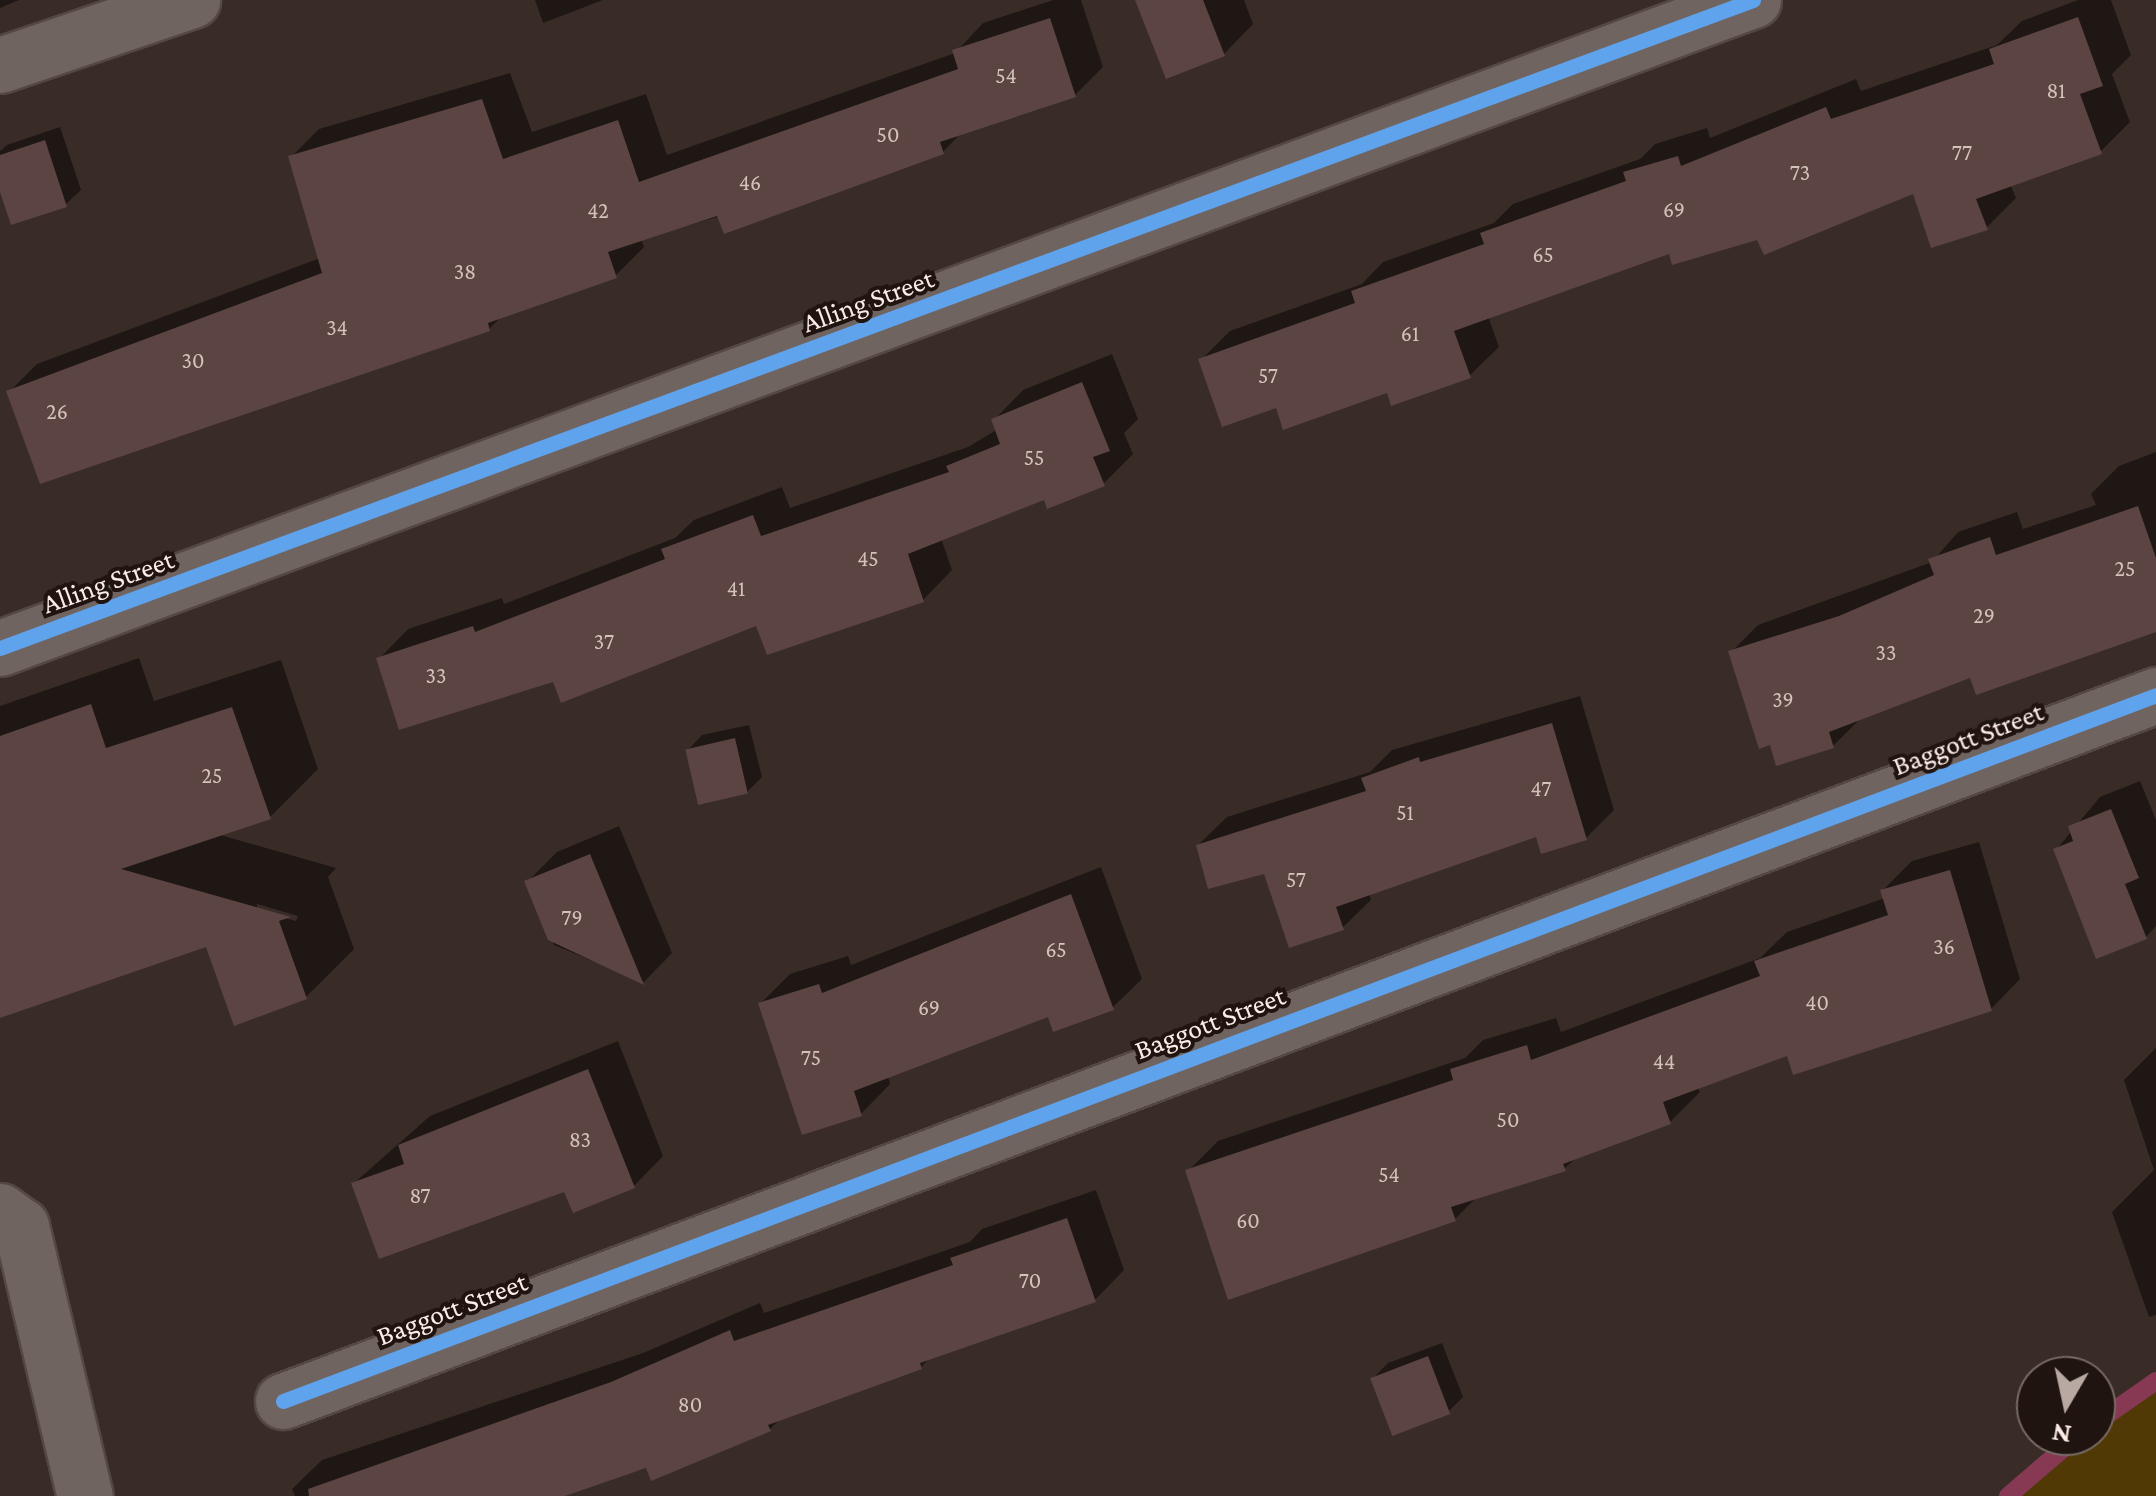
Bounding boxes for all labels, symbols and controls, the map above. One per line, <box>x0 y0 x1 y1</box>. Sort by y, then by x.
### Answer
house number: 54 <box>995 63 1017 89</box>
house number: 81 <box>2046 78 2066 104</box>
house number: 50 <box>877 122 899 148</box>
house number: 77 <box>1952 140 1972 166</box>
house number: 73 <box>1790 160 1810 186</box>
house number: 46 <box>739 170 761 196</box>
house number: 69 <box>1663 197 1685 223</box>
house number: 42 <box>587 198 609 224</box>
house number: 65 <box>1532 242 1554 268</box>
house number: 38 <box>454 259 476 285</box>
street label: Alling Street <box>798 262 938 340</box>
house number: 34 <box>326 315 348 341</box>
house number: 61 <box>1401 321 1419 347</box>
house number: 30 <box>182 348 204 374</box>
house number: 57 <box>1258 363 1278 389</box>
house number: 26 <box>46 399 68 425</box>
house number: 55 <box>1024 445 1044 471</box>
street label: Alling Street <box>38 543 178 621</box>
house number: 45 <box>857 546 879 572</box>
house number: 25 <box>2115 556 2135 582</box>
house number: 41 <box>727 576 745 602</box>
house number: 29 <box>1973 603 1995 629</box>
house number: 37 <box>594 629 614 655</box>
house number: 33 <box>1876 640 1896 666</box>
house number: 33 <box>426 663 446 689</box>
house number: 39 <box>1772 687 1794 713</box>
street label: Baggott Street <box>1888 695 2048 783</box>
house number: 25 <box>202 763 222 789</box>
house number: 47 <box>1531 776 1551 802</box>
house number: 51 <box>1396 800 1414 826</box>
house number: 57 <box>1286 867 1306 893</box>
house number: 79 <box>561 905 583 931</box>
house number: 36 <box>1933 934 1955 960</box>
house number: 65 <box>1045 937 1067 963</box>
street label: Baggott Street <box>1130 979 1290 1067</box>
house number: 40 <box>1805 990 1829 1016</box>
house number: 69 <box>918 995 940 1021</box>
house number: 75 <box>801 1045 821 1071</box>
house number: 44 <box>1653 1049 1675 1075</box>
house number: 50 <box>1497 1107 1519 1133</box>
house number: 83 <box>569 1127 591 1153</box>
house number: 54 <box>1378 1162 1400 1188</box>
house number: 87 <box>409 1183 431 1209</box>
house number: 60 <box>1236 1208 1260 1234</box>
street label: Baggott Street <box>372 1265 532 1353</box>
house number: 70 <box>1019 1268 1041 1294</box>
north arrow <box>2016 1356 2116 1456</box>
house number: 80 <box>678 1392 702 1418</box>
text: N <box>2050 1417 2073 1451</box>

